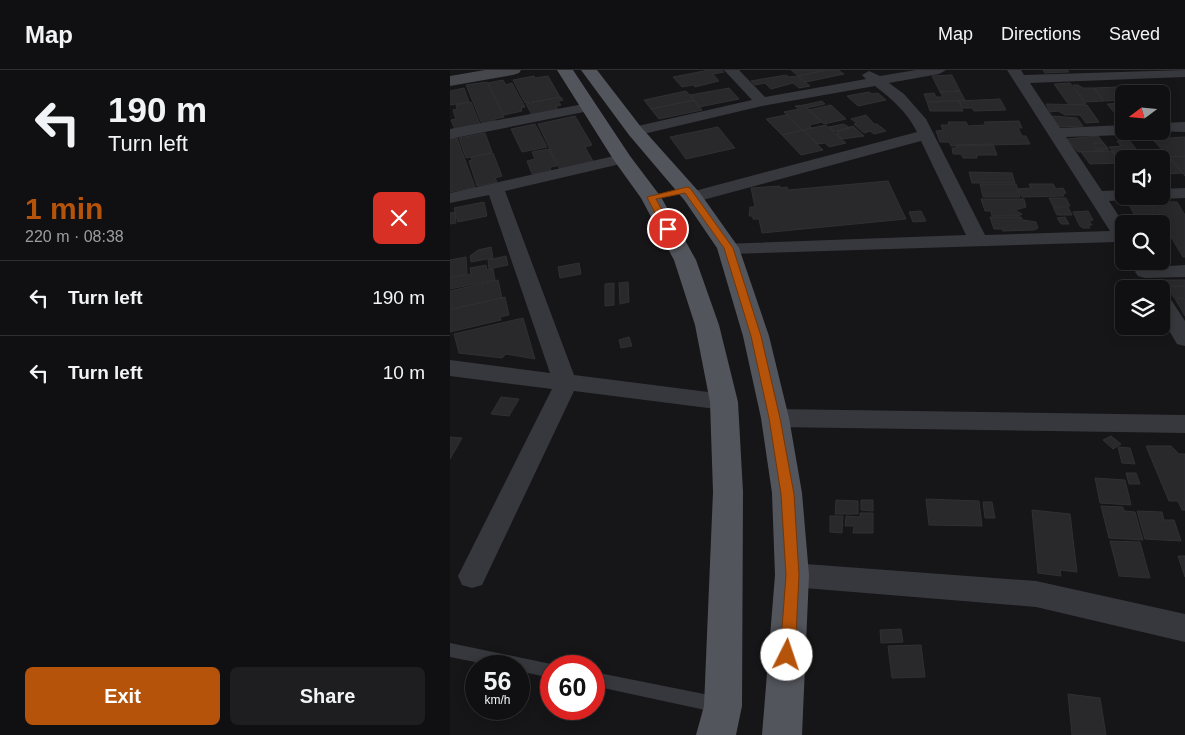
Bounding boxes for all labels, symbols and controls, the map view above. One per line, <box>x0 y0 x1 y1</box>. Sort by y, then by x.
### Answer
text: Map <box>25 21 73 48</box>
text: Map <box>938 24 973 44</box>
text: Directions <box>1001 24 1081 44</box>
text: Saved <box>1109 24 1160 44</box>
north arrow <box>1115 85 1170 140</box>
map controls <box>1115 85 1170 335</box>
icon: left <box>25 90 90 155</box>
text: 190 m <box>108 90 207 129</box>
text: Turn left <box>108 131 188 156</box>
button: sound <box>1115 150 1170 205</box>
text: 1 min <box>25 192 103 225</box>
button: close <box>373 192 425 244</box>
pin <box>647 208 689 250</box>
icon: arrive <box>654 215 682 243</box>
button: search <box>1115 215 1170 270</box>
text: 220 m · 08:38 <box>25 228 124 245</box>
button: layers <box>1115 280 1170 335</box>
icon: left <box>25 284 53 312</box>
text: Turn left <box>68 287 143 308</box>
text: 190 m <box>372 287 425 308</box>
icon: left <box>25 359 53 387</box>
text: Turn left <box>68 362 143 383</box>
text: 10 m <box>383 362 425 383</box>
position arrow <box>760 628 812 680</box>
speed limit sign: 60 <box>540 655 605 720</box>
button: Exit <box>25 667 220 725</box>
button: Share <box>230 667 425 725</box>
text: 56 <box>484 667 511 695</box>
text: km/h <box>484 693 511 707</box>

